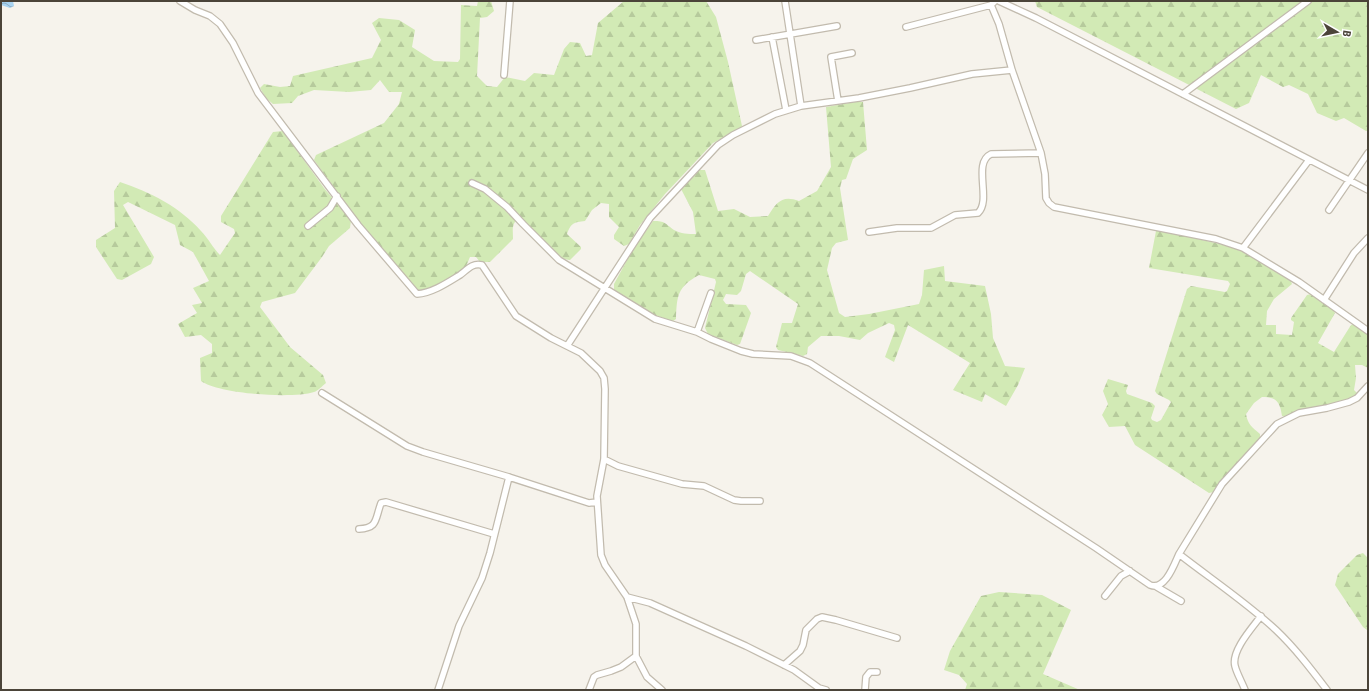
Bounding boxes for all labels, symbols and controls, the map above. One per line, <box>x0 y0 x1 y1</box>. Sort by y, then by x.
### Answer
north arrow <box>1317 12 1357 52</box>
text: B <box>1339 29 1353 38</box>

